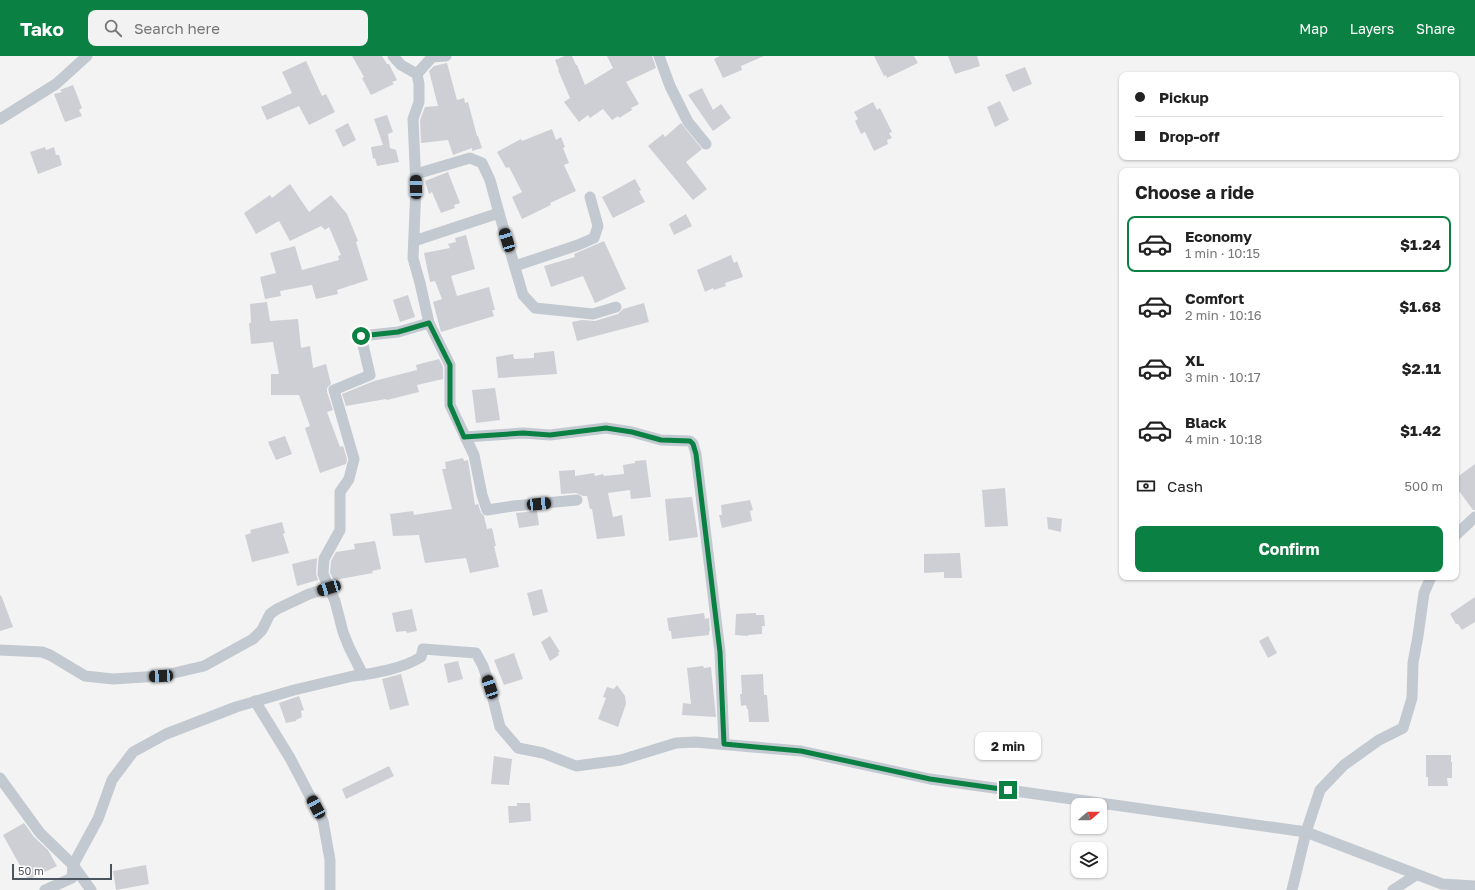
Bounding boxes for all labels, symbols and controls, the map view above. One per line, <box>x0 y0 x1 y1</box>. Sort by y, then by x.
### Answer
search box <box>88 10 368 46</box>
text: Tako <box>20 17 64 40</box>
icon: search <box>102 17 124 39</box>
text: Search here <box>134 19 220 37</box>
text: Map <box>1299 20 1328 37</box>
text: Layers <box>1350 20 1394 37</box>
text: Share <box>1416 20 1455 37</box>
text: Pickup <box>1159 88 1209 106</box>
text: Drop-off <box>1159 127 1219 145</box>
car <box>410 175 422 199</box>
text: Choose a ride <box>1135 181 1254 203</box>
icon: car <box>1137 226 1173 262</box>
car <box>498 227 516 253</box>
text: Economy <box>1185 227 1252 245</box>
text: $1.24 <box>1400 235 1441 253</box>
text: 1 min · 10:15 <box>1185 245 1260 261</box>
icon: car <box>1137 288 1173 324</box>
text: Comfort <box>1185 289 1244 307</box>
text: $1.68 <box>1399 297 1441 315</box>
text: 2 min · 10:16 <box>1185 307 1262 323</box>
route start <box>352 327 370 345</box>
icon: car <box>1137 350 1173 386</box>
text: XL <box>1185 351 1204 369</box>
text: $2.11 <box>1402 359 1441 377</box>
text: 3 min · 10:17 <box>1185 369 1261 385</box>
icon: car <box>1137 412 1173 448</box>
text: Black <box>1185 413 1227 431</box>
text: $1.42 <box>1400 421 1441 439</box>
text: 4 min · 10:18 <box>1185 431 1262 447</box>
icon: cash <box>1135 475 1157 497</box>
text: Cash <box>1167 477 1203 495</box>
text: 500 m <box>1405 478 1443 494</box>
car <box>526 497 552 511</box>
button: Confirm <box>1135 526 1443 572</box>
car <box>316 579 342 597</box>
car <box>149 669 173 683</box>
car <box>481 674 499 700</box>
callout: 2 min <box>975 732 1041 760</box>
text: 2 min <box>991 738 1025 754</box>
route end <box>999 781 1017 799</box>
car <box>305 794 327 820</box>
north arrow <box>1071 798 1107 834</box>
map controls <box>1071 798 1107 878</box>
button: layers <box>1071 842 1107 878</box>
scale bar <box>12 862 112 881</box>
text: 50 m <box>18 864 44 877</box>

